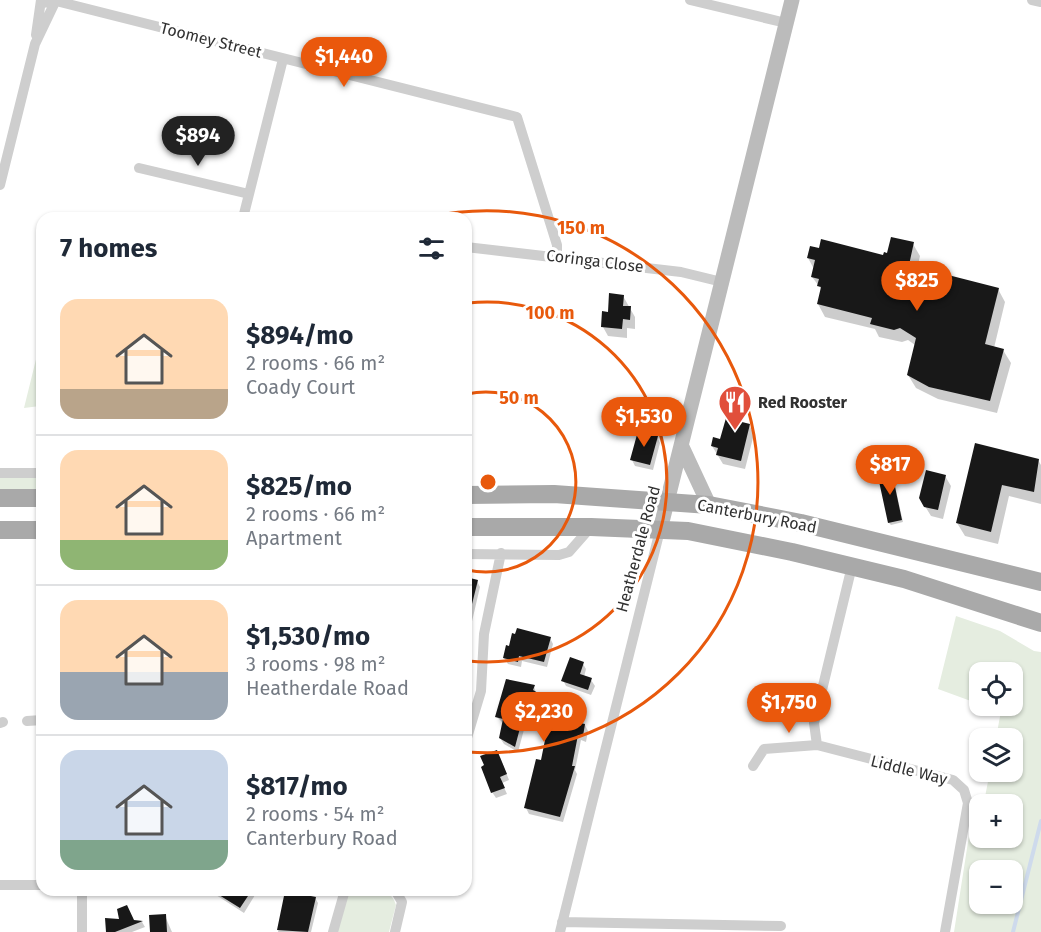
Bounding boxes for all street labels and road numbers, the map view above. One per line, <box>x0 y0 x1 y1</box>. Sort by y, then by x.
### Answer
street label: Toomey Street <box>158 18 264 62</box>
street label: Coringa Close <box>545 246 645 276</box>
street label: Heatherdale Road <box>612 484 664 614</box>
street label: Canterbury Road <box>696 495 818 537</box>
street label: Liddle Way <box>869 751 949 789</box>

